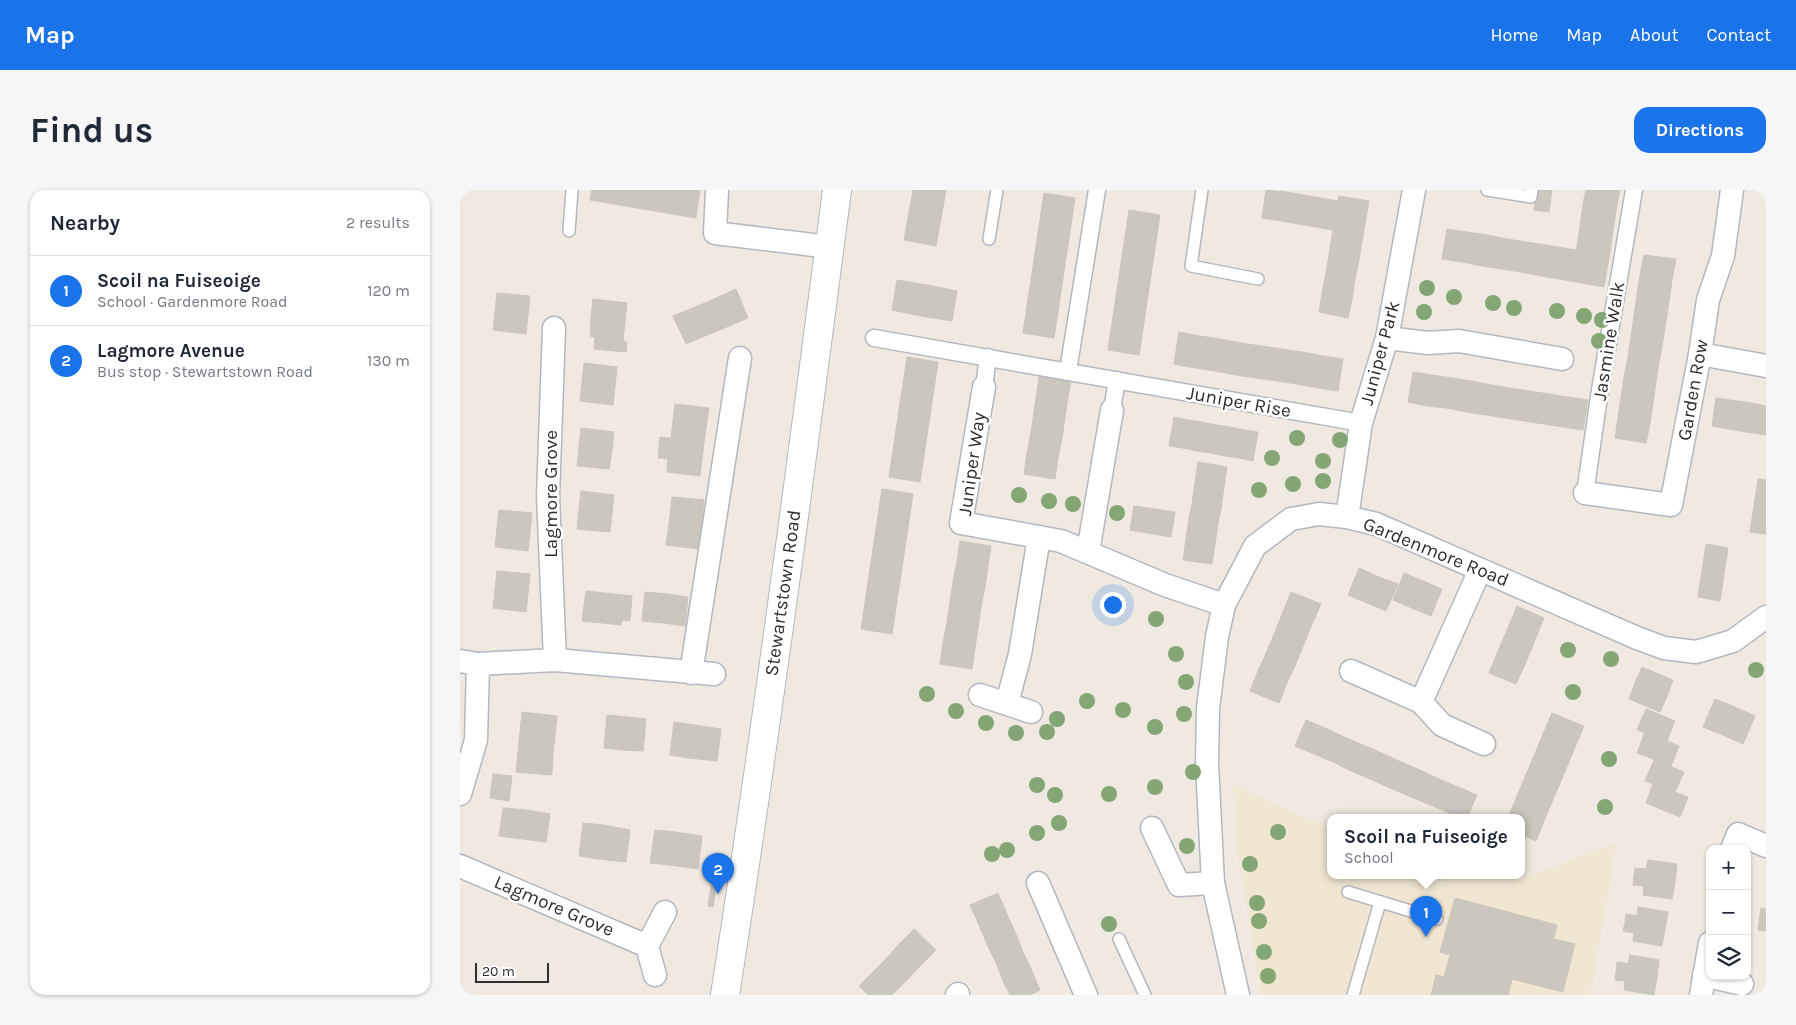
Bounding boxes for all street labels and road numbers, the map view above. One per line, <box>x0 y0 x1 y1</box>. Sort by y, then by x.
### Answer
street label: Jasmine Walk <box>1589 280 1629 402</box>
street label: Juniper Park <box>1356 298 1405 408</box>
street label: Garden Row <box>1673 337 1713 442</box>
street label: Juniper Rise <box>1185 382 1293 422</box>
street label: Juniper Way <box>954 411 990 517</box>
street label: Lagmore Grove <box>540 430 562 558</box>
street label: Stewartstown Road <box>760 508 806 678</box>
street label: Gardenmore Road <box>1360 513 1512 591</box>
street label: Lagmore Grove <box>491 871 617 941</box>

